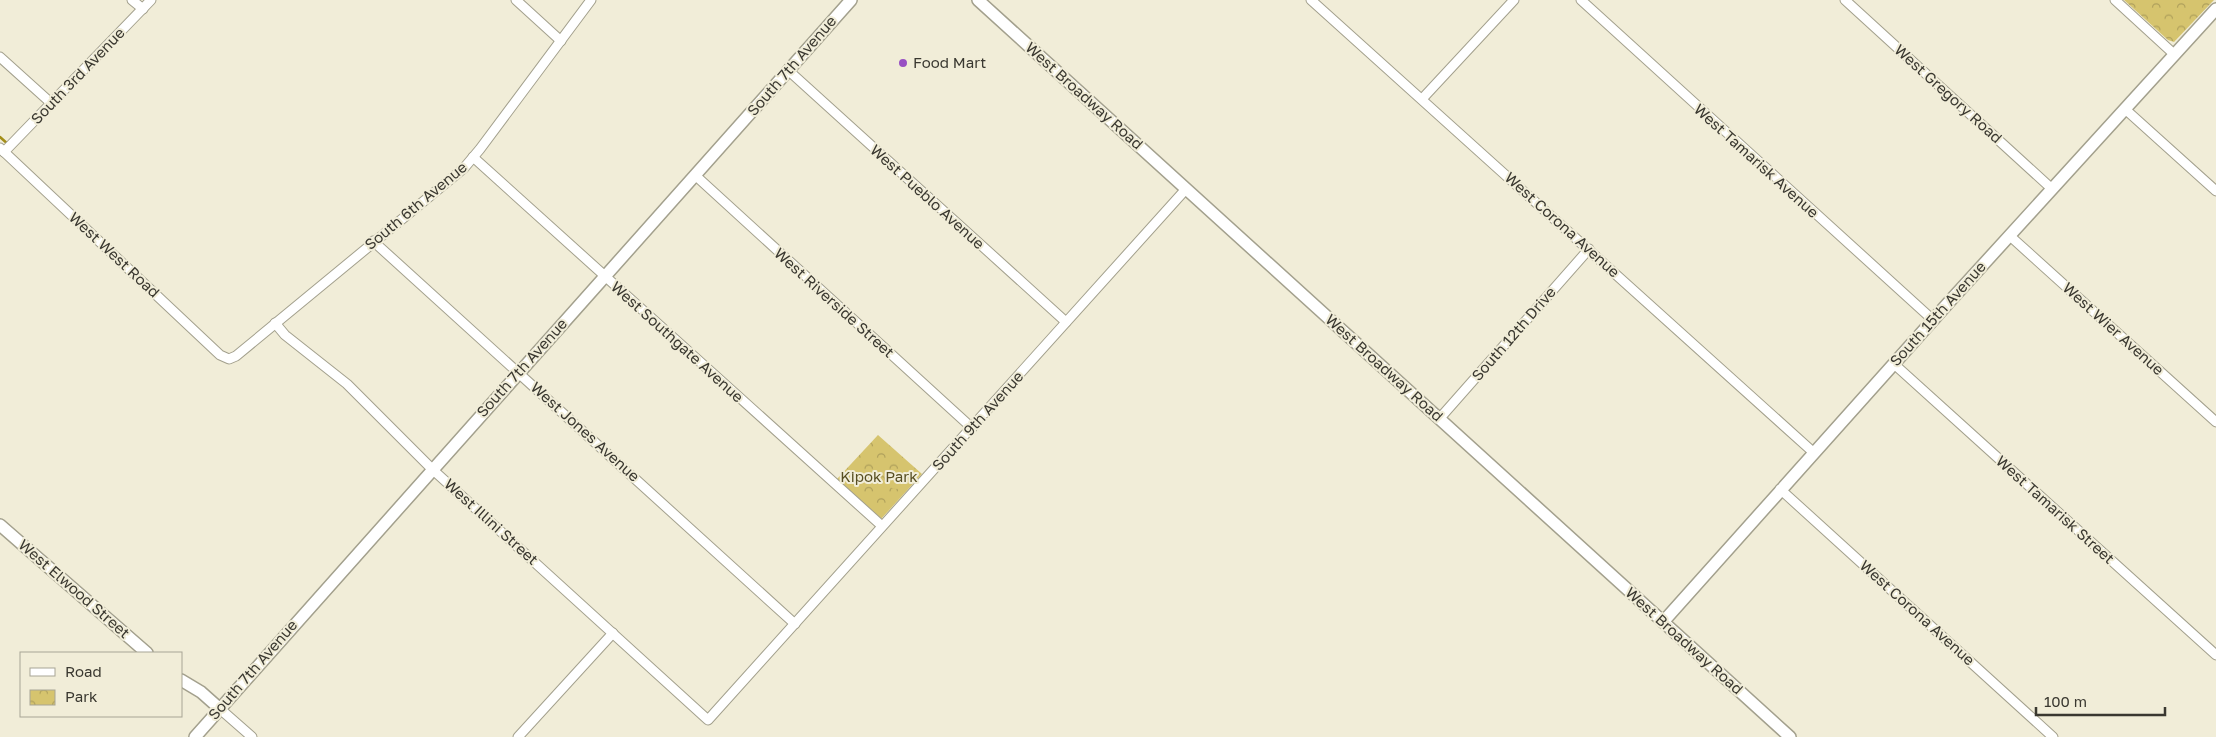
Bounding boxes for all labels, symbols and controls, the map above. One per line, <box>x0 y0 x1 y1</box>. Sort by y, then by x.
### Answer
street label: South 7th Avenue <box>743 11 840 119</box>
street label: South 3rd Avenue <box>27 23 128 127</box>
street label: West Broadway Road <box>1022 38 1147 153</box>
street label: West Gregory Road <box>1891 40 2006 146</box>
place label: Food Mart <box>913 53 986 71</box>
marker: Food Mart <box>897 57 909 69</box>
street label: West Tamarisk Avenue <box>1691 100 1823 221</box>
street label: West Pueblo Avenue <box>867 140 989 252</box>
street label: South 6th Avenue <box>361 157 470 253</box>
street label: West Corona Avenue <box>1501 168 1624 281</box>
street label: West West Road <box>66 208 164 301</box>
street label: West Riverside Street <box>771 244 898 361</box>
street label: South 15th Avenue <box>1886 257 1989 369</box>
street label: West Southgate Avenue <box>608 277 748 406</box>
street label: West Wier Avenue <box>2059 278 2168 379</box>
street label: South 12th Drive <box>1467 282 1559 384</box>
street label: West Broadway Road <box>1322 310 1447 425</box>
street label: South 7th Avenue <box>472 314 570 420</box>
street label: South 9th Avenue <box>928 367 1027 474</box>
street label: West Jones Avenue <box>528 378 644 485</box>
street label: West Tamarisk Street <box>1993 451 2118 567</box>
park label: Kipok Park <box>840 467 918 485</box>
street label: West Illini Street <box>441 474 542 568</box>
street label: West Elwood Street <box>15 535 134 641</box>
street label: West Corona Avenue <box>1856 556 1979 669</box>
street label: West Broadway Road <box>1622 583 1747 698</box>
street label: South 7th Avenue <box>204 615 301 723</box>
legend <box>20 652 182 717</box>
text: Road <box>65 662 102 680</box>
scale bar <box>2036 684 2165 716</box>
text: Park <box>65 687 98 705</box>
text: 100 m <box>2044 692 2087 710</box>

